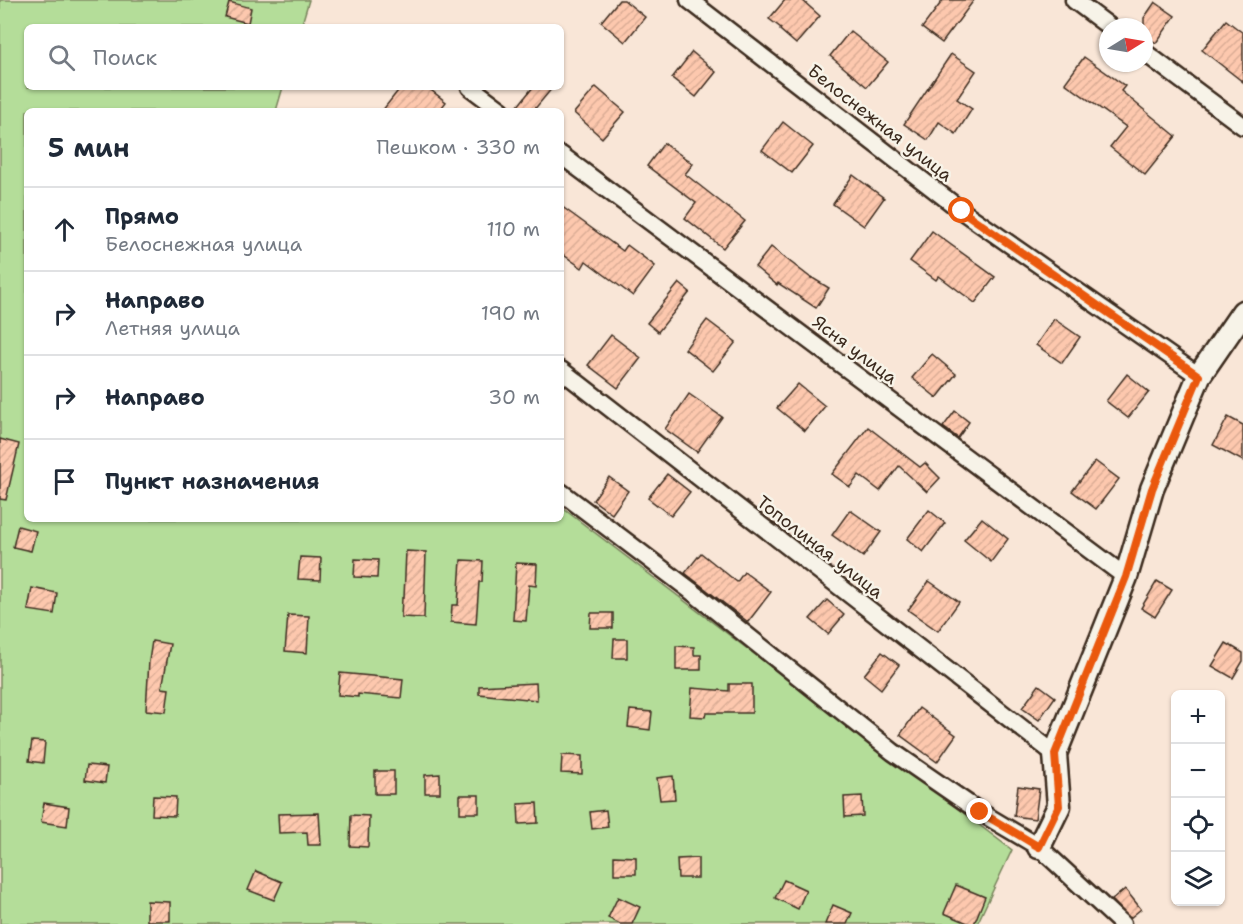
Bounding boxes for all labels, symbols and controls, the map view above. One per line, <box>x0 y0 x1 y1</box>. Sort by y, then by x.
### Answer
north arrow <box>1099 18 1153 72</box>
search box <box>24 24 564 90</box>
icon: search <box>45 41 78 74</box>
text: Поиск <box>93 43 157 72</box>
street label: Белоснежная улица <box>803 59 957 187</box>
text: 5 мин <box>48 130 129 165</box>
text: Пешком · 330 m <box>376 134 540 160</box>
route start <box>948 197 974 223</box>
text: Прямо <box>105 202 179 231</box>
icon: ahead <box>48 213 81 246</box>
text: 110 m <box>486 216 540 242</box>
text: Белоснежная улица <box>105 231 302 257</box>
text: Направо <box>105 286 205 315</box>
icon: right <box>48 297 81 330</box>
text: 190 m <box>481 300 540 326</box>
street label: Ясня улица <box>808 310 902 390</box>
text: Летняя улица <box>105 315 240 341</box>
icon: right <box>48 381 81 414</box>
text: Направо <box>105 383 205 412</box>
text: 30 m <box>488 384 540 410</box>
icon: arrive <box>48 465 81 498</box>
text: Пункт назначения <box>105 467 319 496</box>
street label: Тополиная улица <box>752 490 888 604</box>
map controls <box>1171 690 1225 906</box>
button: + <box>1171 690 1225 744</box>
button: − <box>1171 744 1225 798</box>
route end <box>966 798 992 824</box>
button: locate <box>1171 798 1225 852</box>
button: layers <box>1171 852 1225 906</box>

